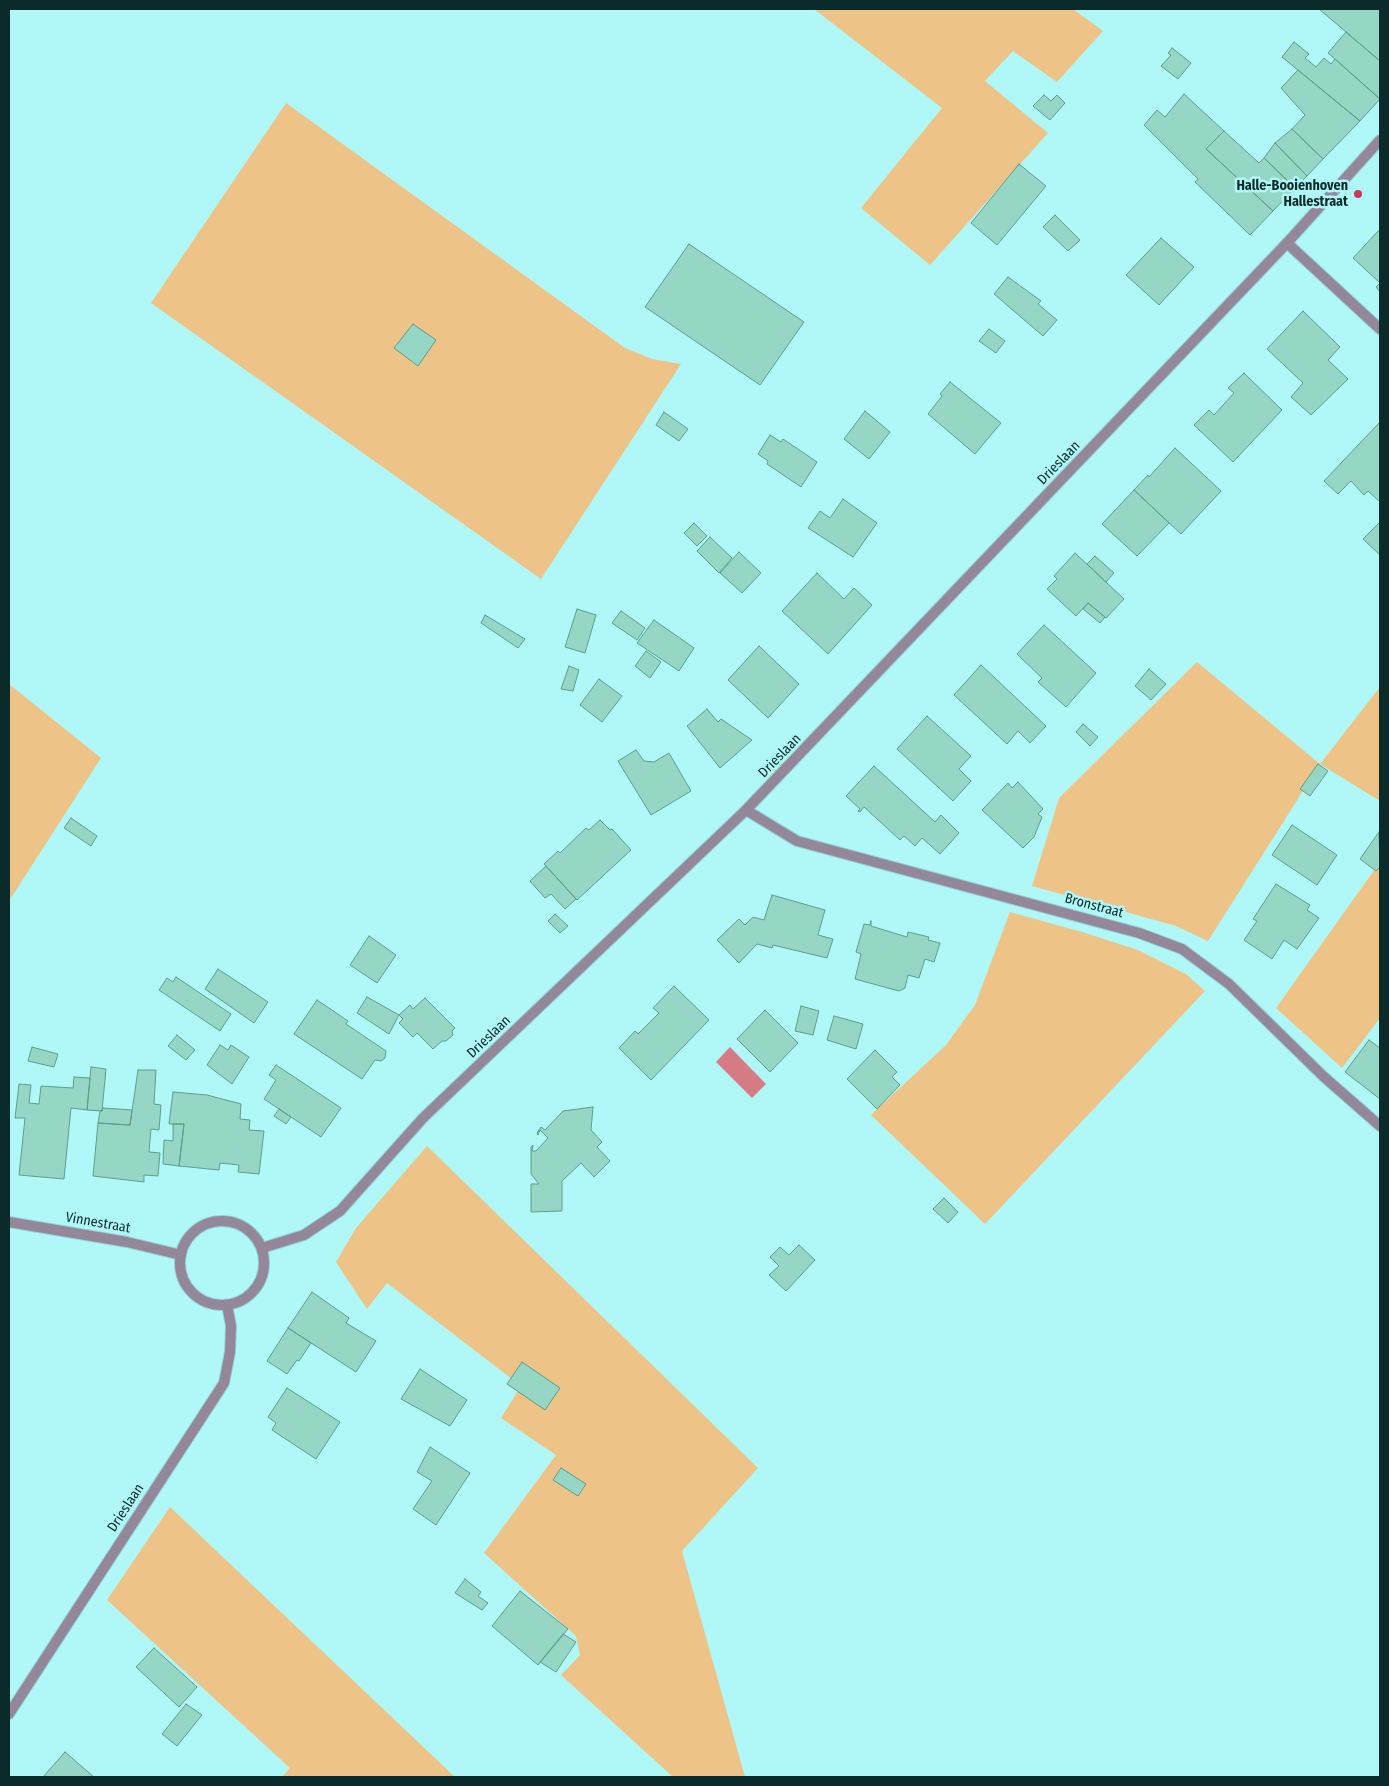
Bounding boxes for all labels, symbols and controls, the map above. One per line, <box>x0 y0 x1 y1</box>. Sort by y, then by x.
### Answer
place label: Halle-Booienhoven Hallestraat <box>1236 178 1348 210</box>
marker: Halle-Booienhoven Hallestraat <box>1352 188 1364 200</box>
street label: Drieslaan <box>1034 438 1084 488</box>
street label: Drieslaan <box>755 731 805 781</box>
street label: Bronstraat <box>1063 890 1125 922</box>
street label: Drieslaan <box>464 1012 514 1062</box>
street label: Vinnestraat <box>64 1209 132 1237</box>
street label: Drieslaan <box>104 1481 148 1535</box>

